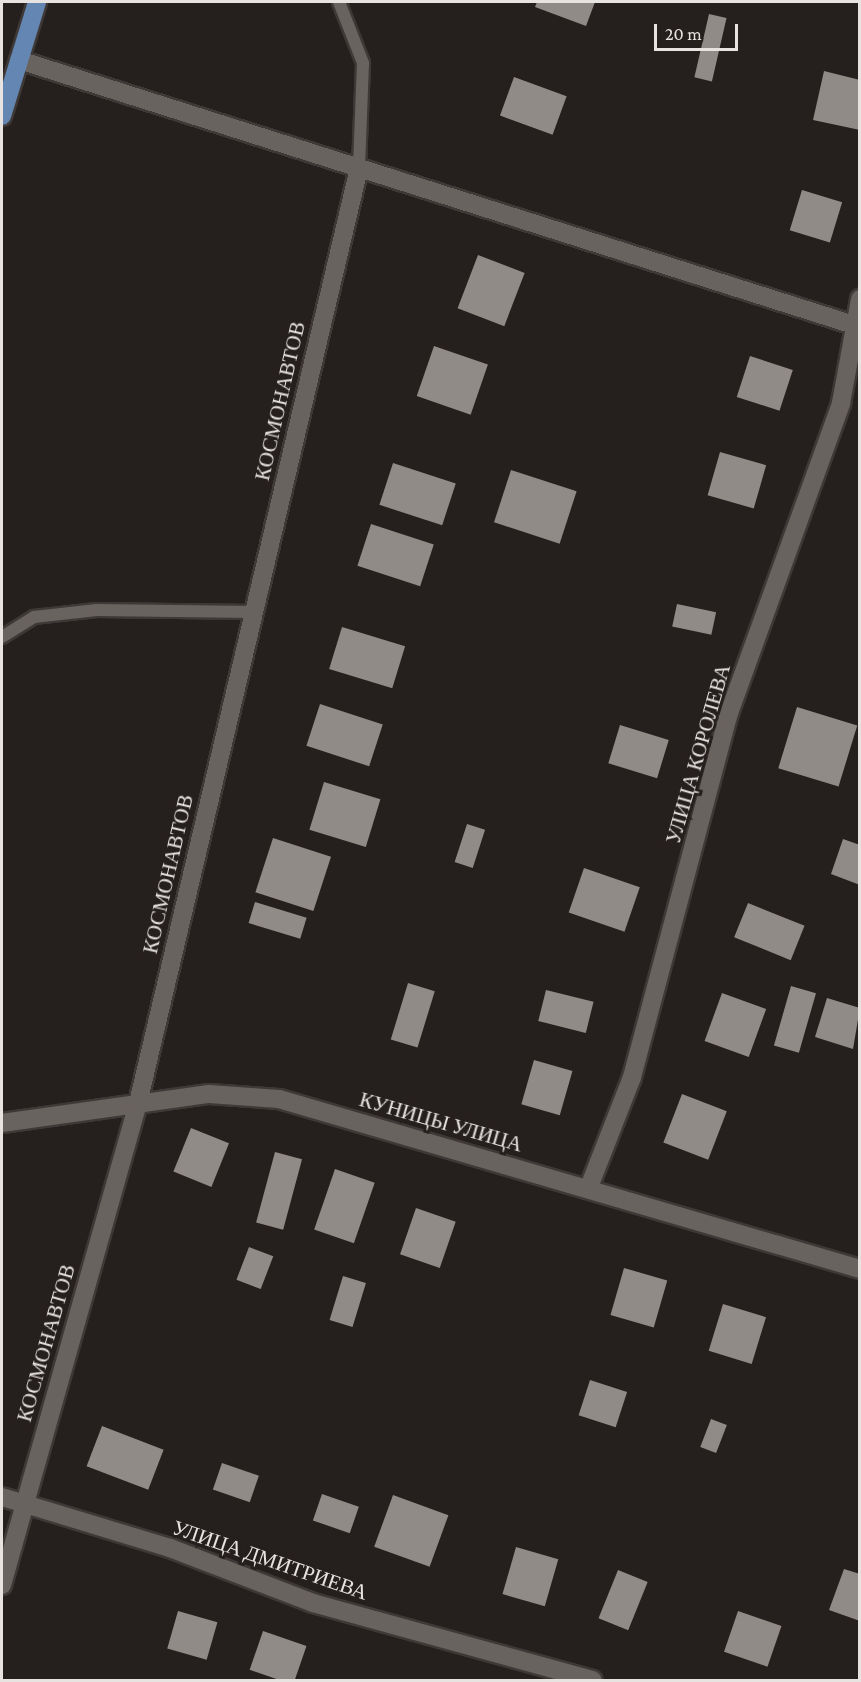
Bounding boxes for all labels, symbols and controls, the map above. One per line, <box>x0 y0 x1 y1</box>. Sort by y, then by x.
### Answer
scale bar <box>657 12 741 50</box>
text: 20 m <box>665 24 702 44</box>
street label: КОСМОНАВТОВ <box>249 319 311 483</box>
street label: УЛИЦА КОРОЛЕВА <box>660 661 736 847</box>
street label: КОСМОНАВТОВ <box>137 792 199 956</box>
street label: КУНИЦЫ УЛИЦА <box>357 1087 525 1157</box>
street label: КОСМОНАВТОВ <box>11 1261 81 1425</box>
street label: УЛИЦА ДМИТРИЕВА <box>169 1515 371 1605</box>

